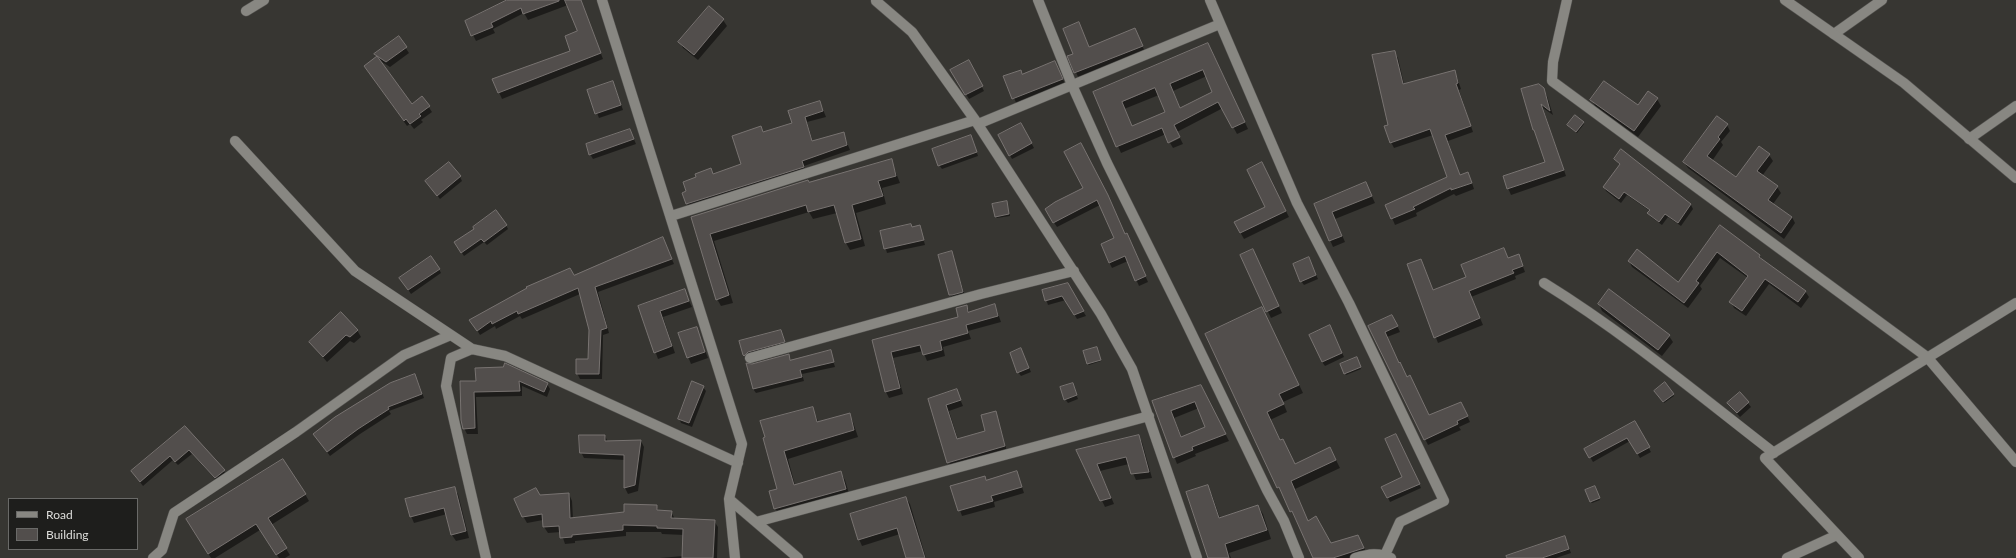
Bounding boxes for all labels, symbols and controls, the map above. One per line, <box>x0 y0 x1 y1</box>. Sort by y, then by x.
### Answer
legend <box>8 498 138 550</box>
text: Road <box>46 507 73 522</box>
text: Building <box>46 527 89 542</box>

